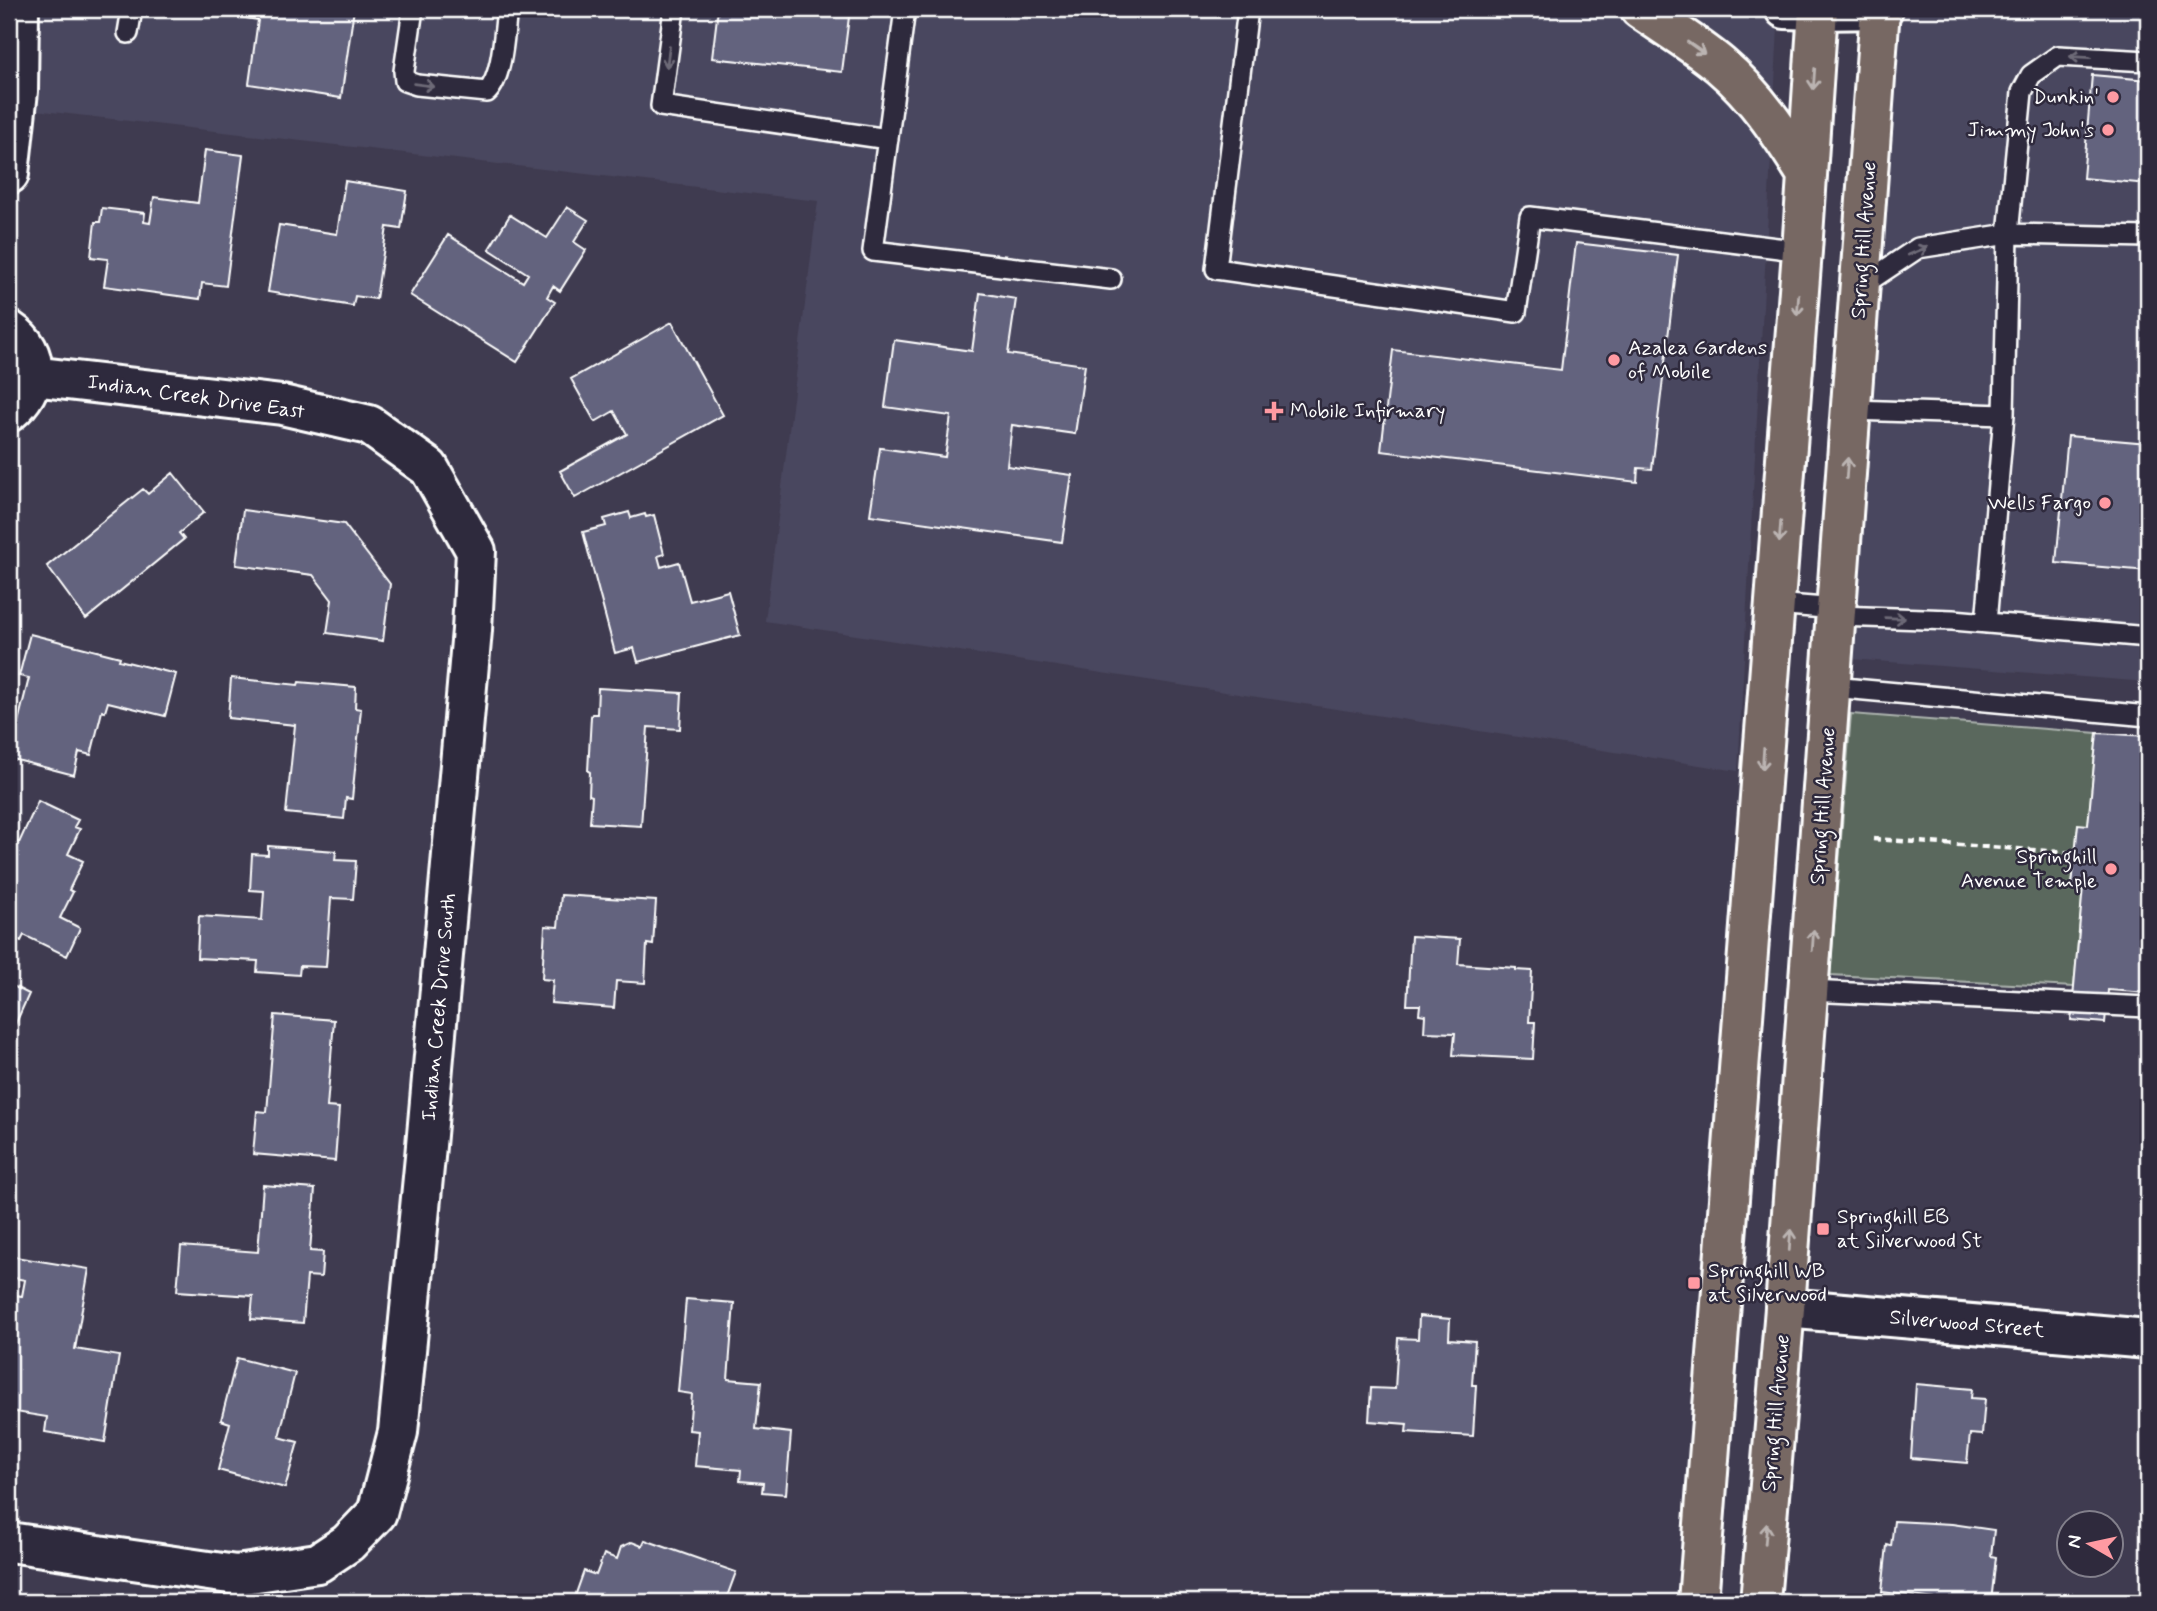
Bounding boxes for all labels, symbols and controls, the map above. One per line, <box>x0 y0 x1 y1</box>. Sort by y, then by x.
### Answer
one-way arrow <box>1685 41 1705 55</box>
one-way arrow <box>661 46 674 68</box>
one-way arrow <box>2069 50 2092 63</box>
one-way arrow <box>1807 67 1820 90</box>
one-way arrow <box>412 79 435 92</box>
place label: Dunkin' <box>2032 83 2099 111</box>
marker: Dunkin' <box>2105 89 2121 105</box>
place label: Jimmy John's <box>1967 116 2094 144</box>
marker: Jimmy John's <box>2100 122 2116 138</box>
street label: Spring Hill Avenue <box>1845 160 1885 320</box>
one-way arrow <box>1907 243 1928 256</box>
one-way arrow <box>1791 294 1804 316</box>
place label: Azalea Gardens of Mobile <box>1628 334 1767 386</box>
marker: Azalea Gardens of Mobile <box>1606 352 1622 368</box>
street label: Indian Creek Drive East <box>86 368 307 426</box>
place label: Mobile Infirmary <box>1290 397 1445 425</box>
marker: Mobile Infirmary <box>1264 401 1284 421</box>
one-way arrow <box>1841 458 1854 480</box>
place label: Wells Fargo <box>1988 489 2091 517</box>
marker: Wells Fargo <box>2097 495 2113 511</box>
one-way arrow <box>1773 521 1786 543</box>
one-way arrow <box>1883 611 1906 625</box>
street label: Spring Hill Avenue <box>1804 726 1844 886</box>
one-way arrow <box>1756 747 1769 770</box>
place label: Springhill Avenue Temple <box>1961 843 2097 895</box>
marker: Springhill Avenue Temple <box>2103 861 2119 877</box>
street label: Indian Creek Drive South <box>415 892 463 1122</box>
one-way arrow <box>1807 929 1820 951</box>
place label: Springhill EB at Silverwood St <box>1837 1203 1982 1255</box>
marker: Springhill EB at Silverwood St <box>1815 1221 1831 1237</box>
one-way arrow <box>1784 1229 1797 1252</box>
place label: Springhill WB at Silverwood <box>1708 1257 1827 1309</box>
marker: Springhill WB at Silverwood <box>1686 1275 1702 1291</box>
street label: Silverwood Street <box>1888 1303 2046 1345</box>
street label: Spring Hill Avenue <box>1755 1333 1799 1493</box>
north arrow <box>2056 1510 2126 1580</box>
one-way arrow <box>1760 1523 1773 1546</box>
text: N <box>2061 1533 2088 1550</box>

